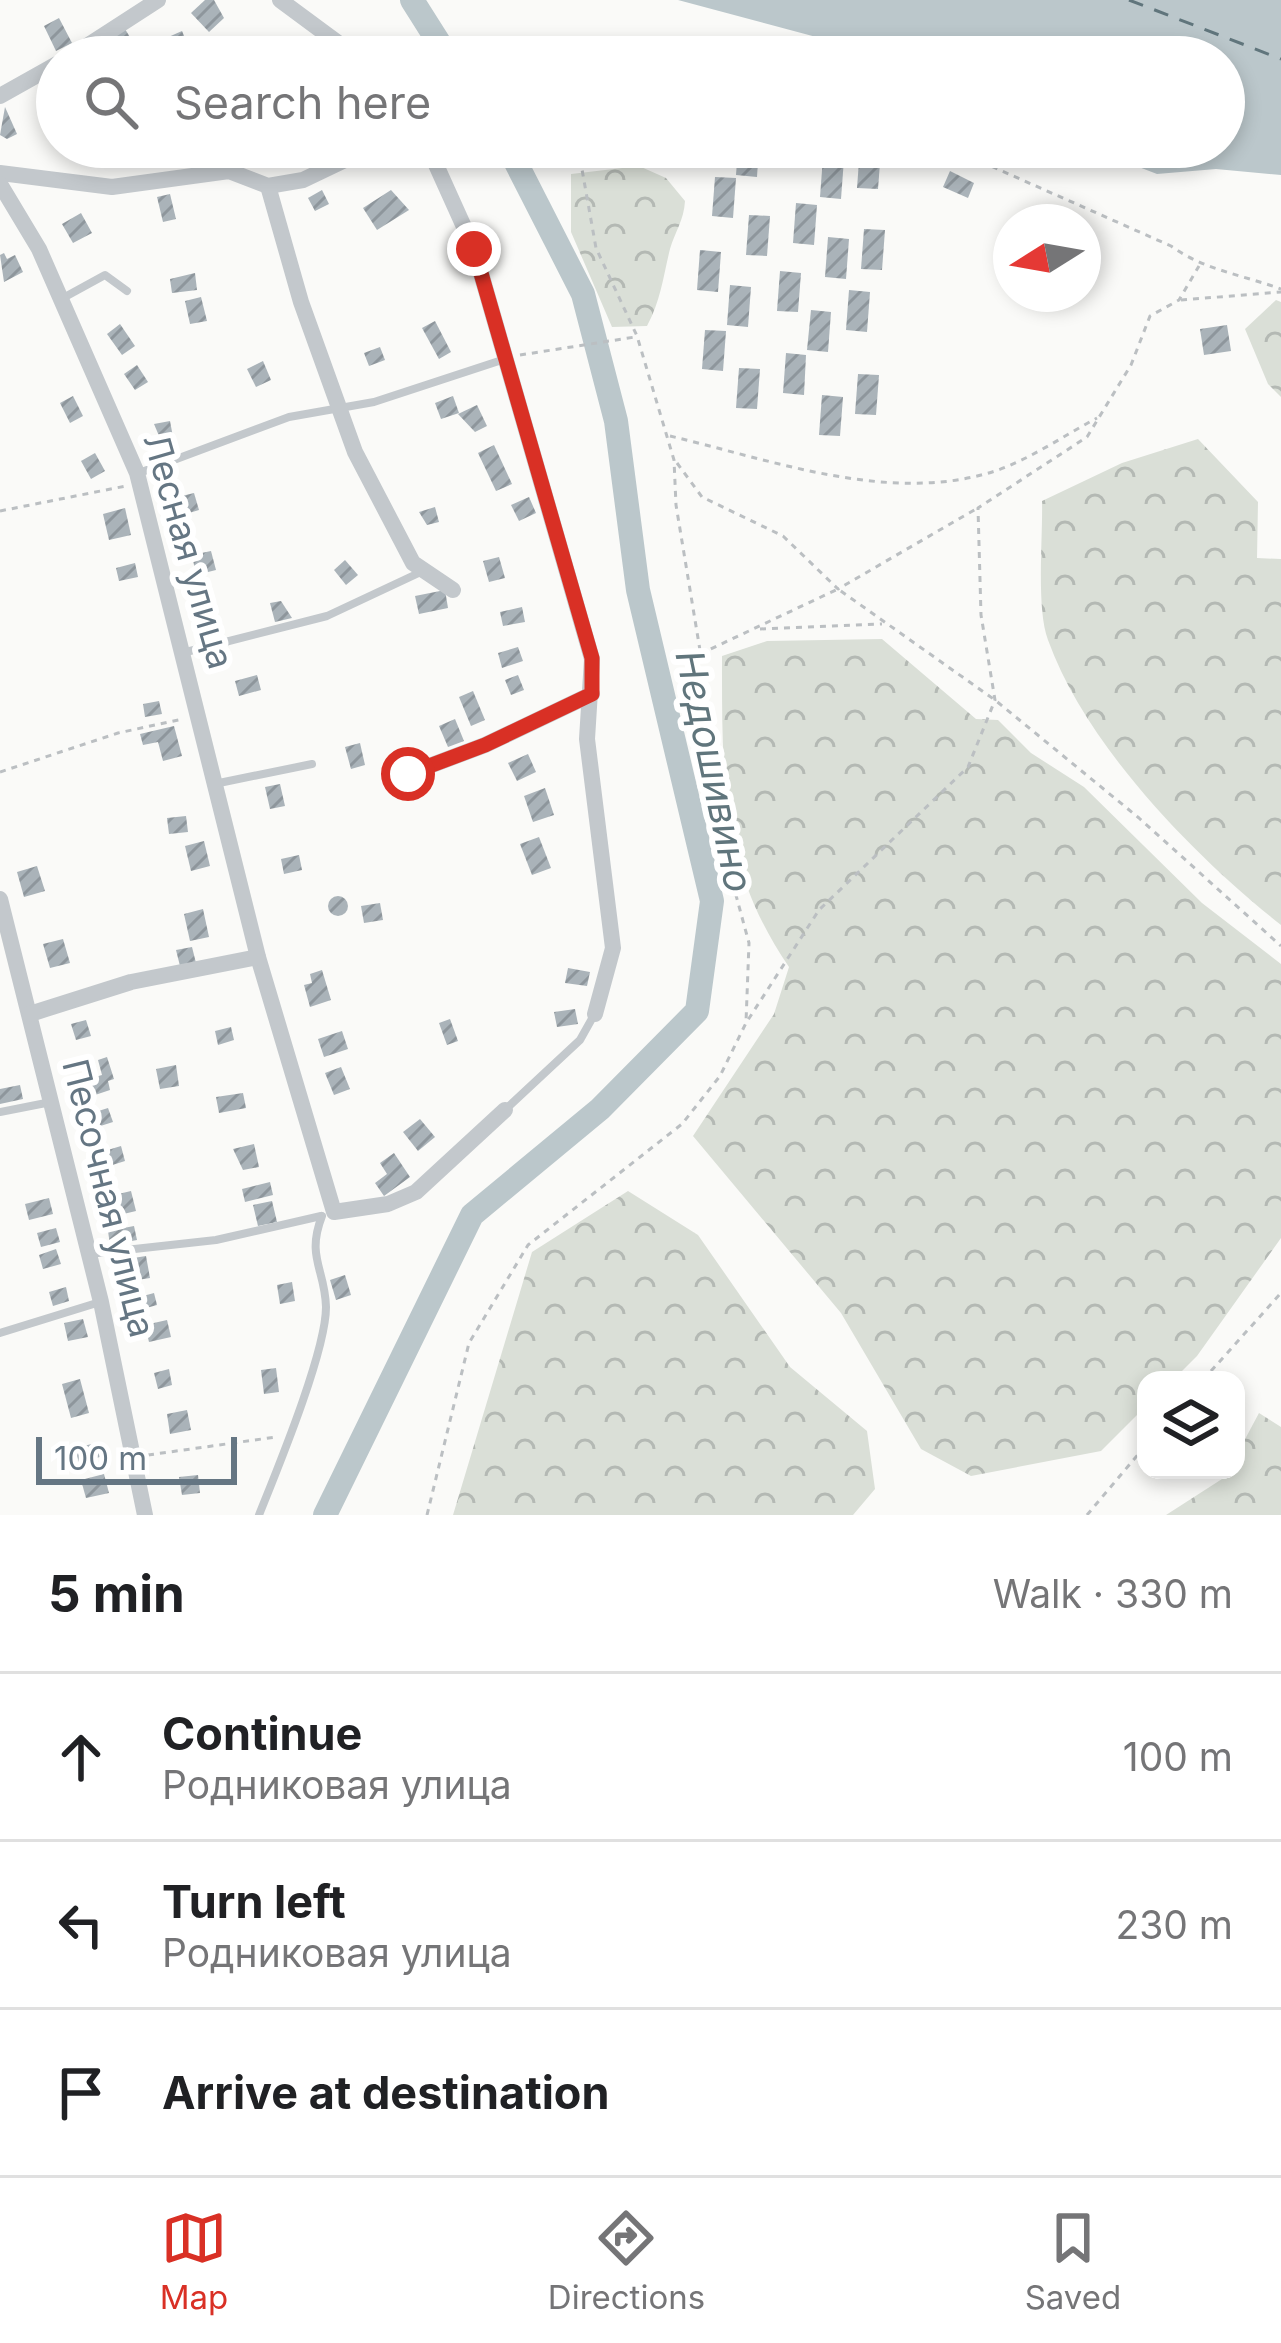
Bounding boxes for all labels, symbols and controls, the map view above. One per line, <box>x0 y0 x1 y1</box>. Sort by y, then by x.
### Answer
search box <box>36 36 1245 168</box>
icon: search <box>78 69 144 135</box>
text: Search here <box>174 75 431 130</box>
north arrow <box>993 204 1101 312</box>
route end <box>447 222 501 276</box>
street label: Лесная улица <box>134 428 244 674</box>
water label: Недошивино <box>666 646 764 896</box>
route start <box>381 747 435 801</box>
street label: Песочная улица <box>53 1054 165 1342</box>
map controls <box>1137 1371 1245 1479</box>
button: layers <box>1137 1371 1245 1479</box>
scale bar <box>36 1431 237 1484</box>
text: 100 m <box>54 1438 147 1478</box>
text: 5 min <box>48 1563 185 1624</box>
text: Walk · 330 m <box>993 1570 1233 1617</box>
text: Continue <box>162 1706 362 1761</box>
icon: ahead <box>48 1724 114 1790</box>
text: 100 m <box>1123 1733 1233 1780</box>
text: Родниковая улица <box>162 1761 512 1808</box>
text: Turn left <box>162 1874 346 1929</box>
icon: left <box>48 1892 114 1958</box>
text: 230 m <box>1115 1901 1233 1948</box>
text: Родниковая улица <box>162 1929 512 1976</box>
icon: arrive <box>48 2060 114 2126</box>
text: Arrive at destination <box>162 2065 609 2120</box>
tab: Map <box>160 2205 228 2317</box>
tab: Directions <box>548 2205 705 2317</box>
tab: Saved <box>1025 2205 1121 2317</box>

